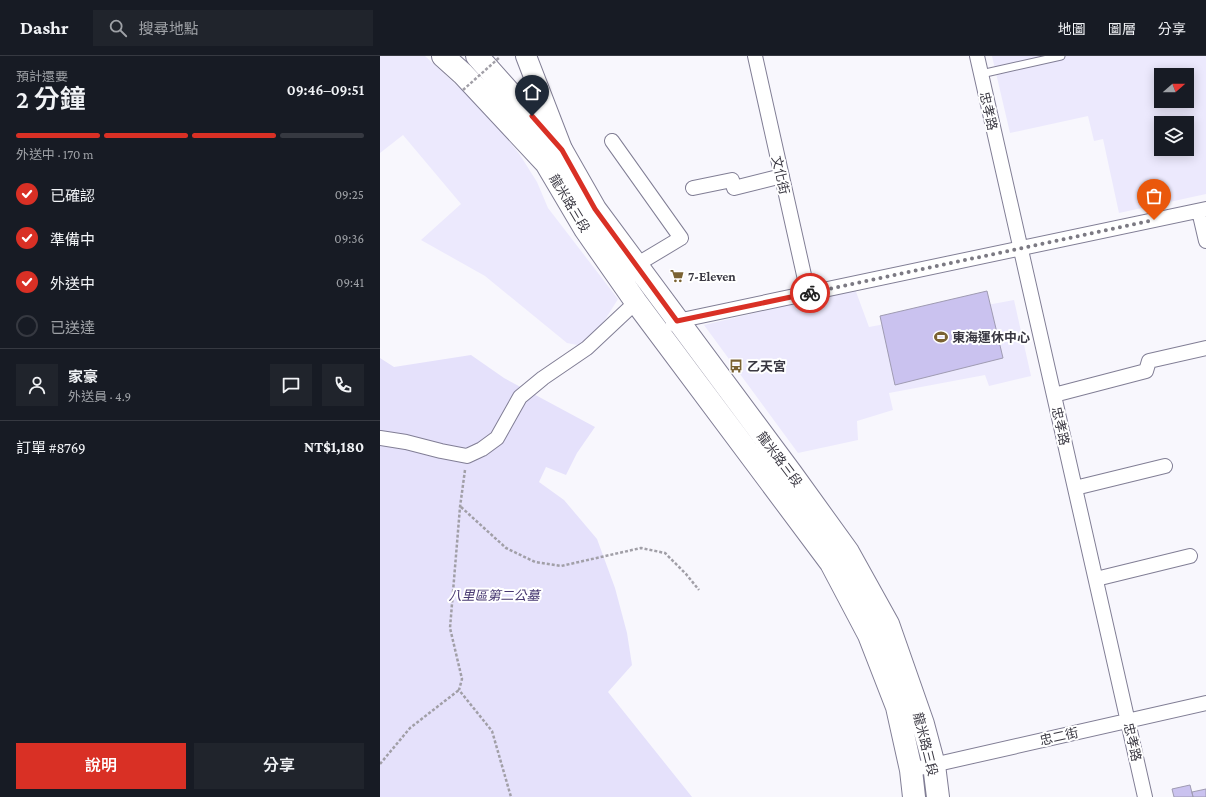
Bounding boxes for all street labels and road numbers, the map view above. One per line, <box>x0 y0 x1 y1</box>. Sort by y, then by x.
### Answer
street label: 忠孝路 <box>977 90 1000 132</box>
street label: 文化街 <box>769 154 792 196</box>
street label: 龍米路三段 <box>546 172 593 235</box>
street label: 忠孝路 <box>1049 405 1072 447</box>
street label: 龍米路三段 <box>754 429 805 490</box>
street label: 龍米路三段 <box>910 711 941 777</box>
street label: 忠孝路 <box>1121 721 1144 763</box>
street label: 忠二街 <box>1038 725 1080 748</box>

